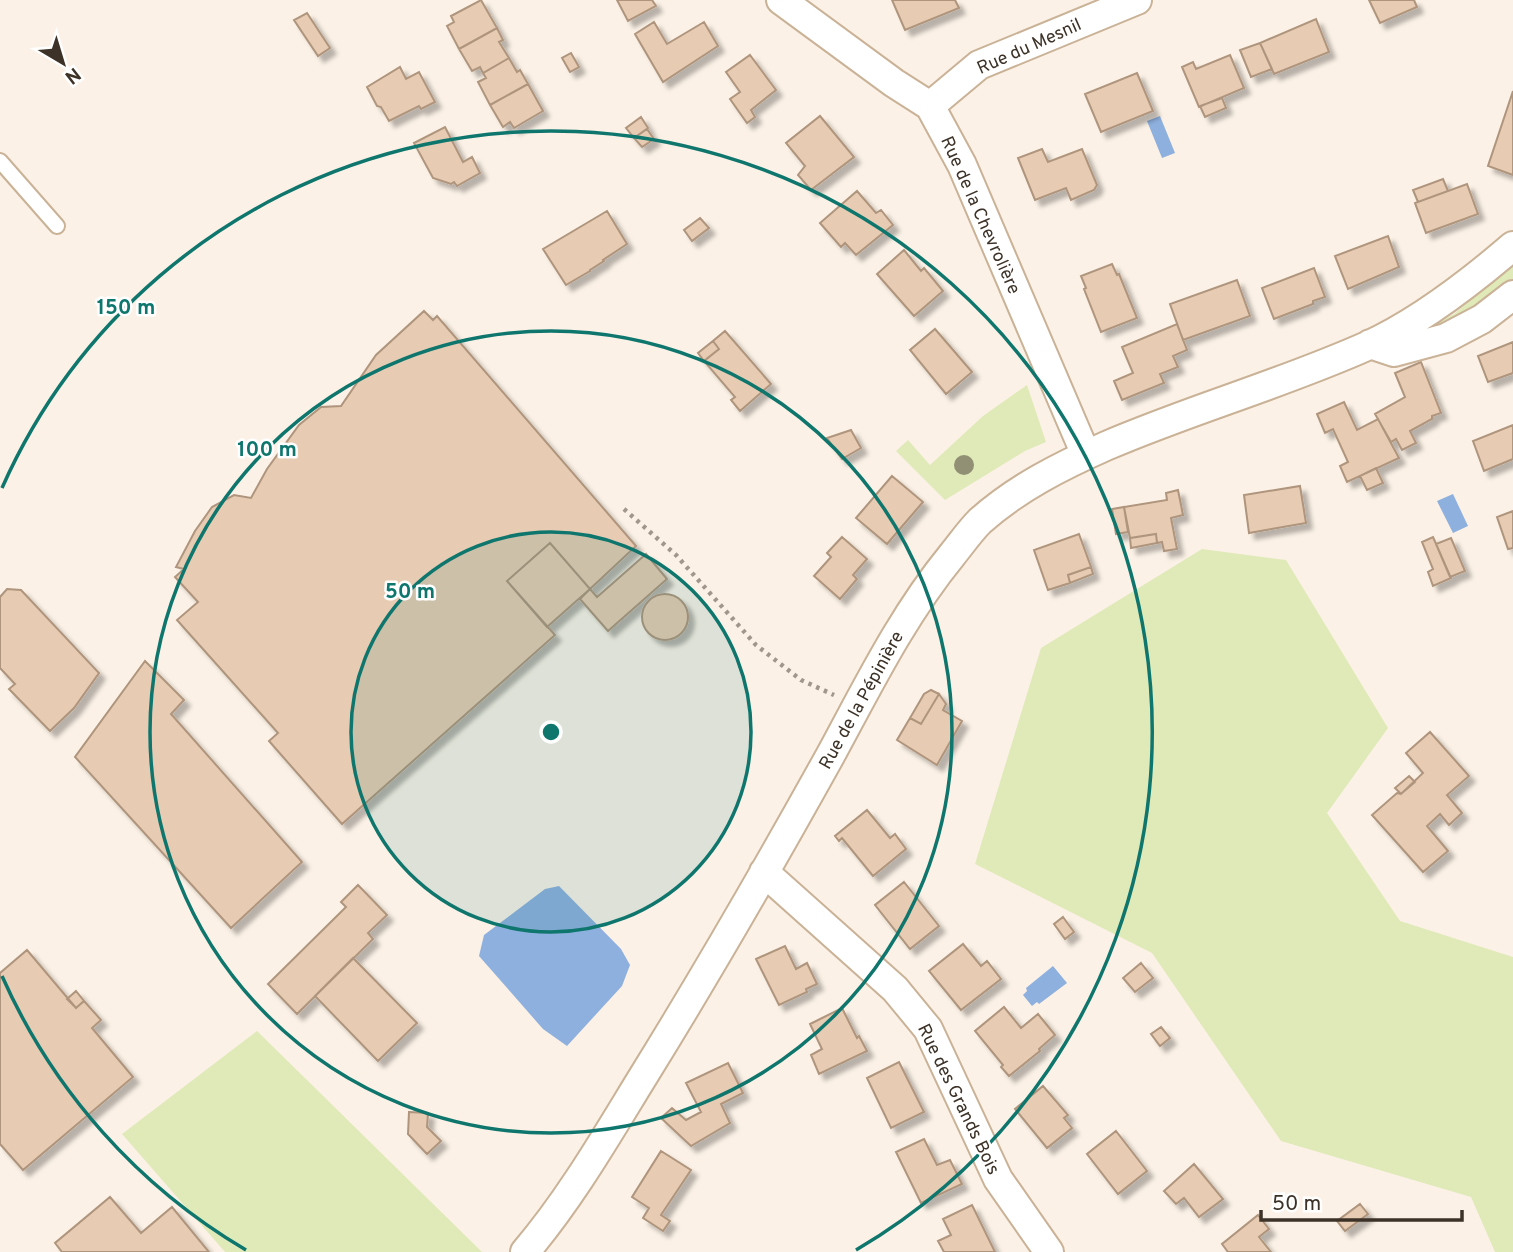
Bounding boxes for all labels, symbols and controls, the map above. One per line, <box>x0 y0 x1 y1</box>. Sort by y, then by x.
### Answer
street label: Rue du Mesnil <box>974 14 1085 81</box>
north arrow <box>28 28 98 98</box>
text: N <box>59 61 85 88</box>
street label: Rue de la Chevrolière <box>934 133 1025 298</box>
text: 150 m <box>97 295 155 322</box>
text: 100 m <box>237 437 297 464</box>
text: 50 m <box>385 579 435 606</box>
street label: Rue de la Pépinière <box>815 628 910 774</box>
centre of rings <box>539 720 563 744</box>
street label: Rue des Grands Bois <box>911 1021 1004 1179</box>
scale bar <box>1261 1178 1462 1222</box>
text: 50 m <box>1272 1191 1321 1218</box>

